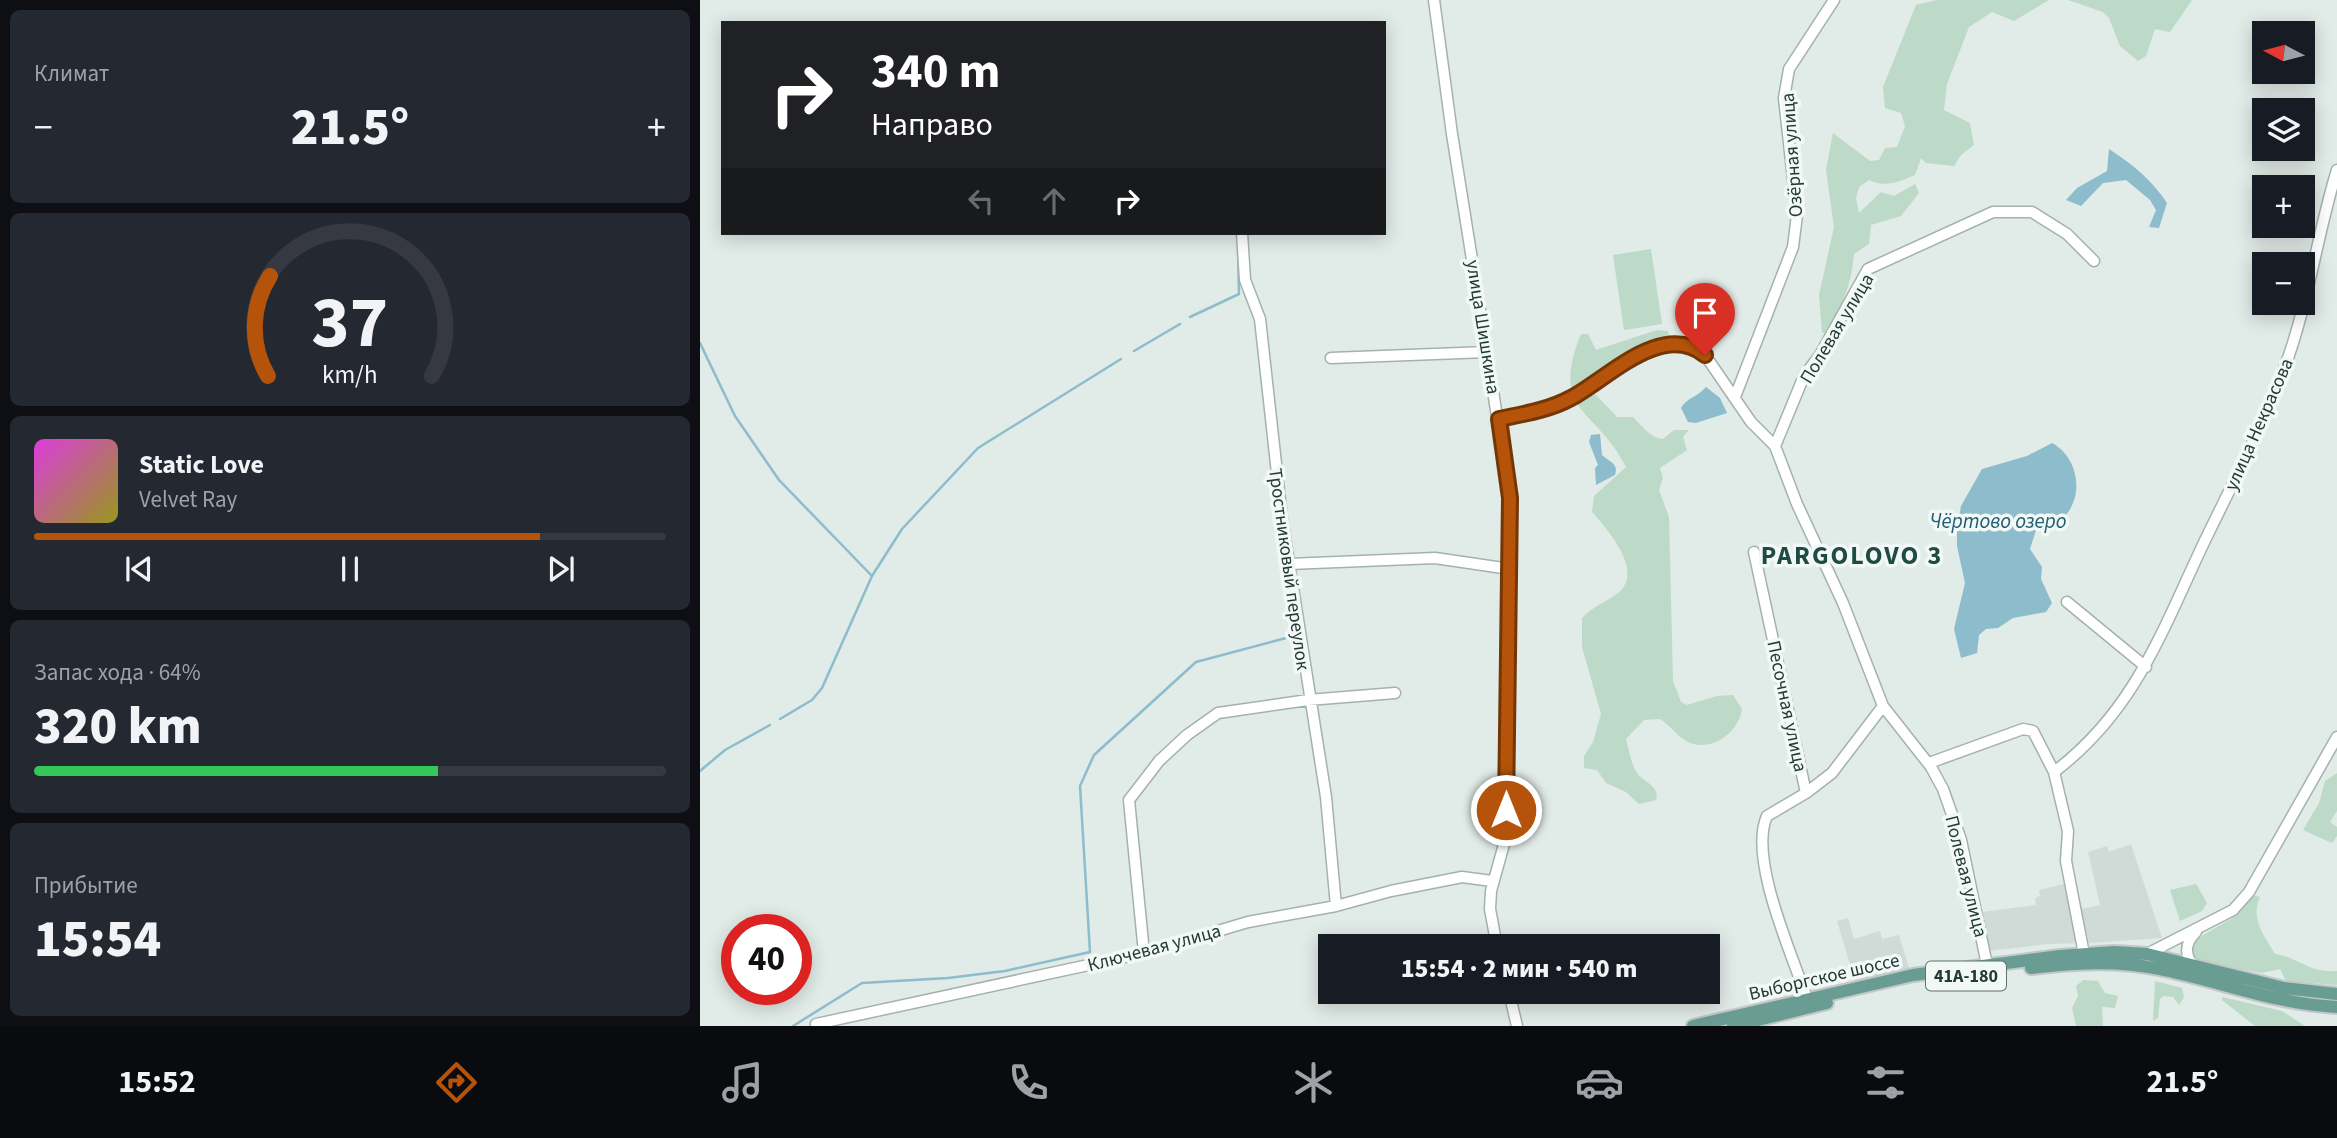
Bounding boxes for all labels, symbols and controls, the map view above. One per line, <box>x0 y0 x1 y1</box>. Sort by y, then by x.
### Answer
north arrow <box>2252 21 2315 84</box>
map controls <box>2252 21 2315 315</box>
text: 340 m <box>871 37 1000 107</box>
icon: right <box>756 49 847 140</box>
text: Климат <box>34 57 109 90</box>
text: 21.5° <box>291 91 409 165</box>
street label: Озёрная улица <box>1775 92 1810 218</box>
button: layers <box>2252 98 2315 161</box>
text: − <box>34 101 53 155</box>
text: + <box>647 101 666 155</box>
text: Направо <box>871 102 993 148</box>
button: + <box>2252 175 2315 238</box>
icon: left <box>962 182 1000 220</box>
icon: ahead <box>1035 182 1073 220</box>
icon: right <box>1108 182 1146 220</box>
button: − <box>2252 252 2315 315</box>
street label: улица Шишкина <box>1459 258 1506 396</box>
street label: Полевая улица <box>1794 268 1881 389</box>
text: 37 <box>312 271 388 375</box>
pin <box>1675 283 1735 355</box>
icon: arrive <box>1686 294 1724 332</box>
street label: улица Некрасова <box>2218 354 2301 495</box>
text: km/h <box>322 357 378 393</box>
text: Static Love <box>139 446 264 483</box>
street label: Тростниковый переулок <box>1261 466 1316 673</box>
text: Velvet Ray <box>139 483 237 516</box>
water label: Чёртово озеро <box>1929 506 2067 536</box>
district label: PARGOLOVO 3 <box>1761 537 1943 574</box>
icon: previous <box>120 550 158 588</box>
icon: pause <box>331 550 369 588</box>
icon: next <box>542 550 580 588</box>
street label: Песочная улица <box>1759 638 1814 774</box>
text: Запас хода · 64% <box>34 656 201 689</box>
text: 320 km <box>34 690 202 764</box>
position arrow <box>1469 773 1543 847</box>
street label: Полевая улица <box>1937 813 1994 940</box>
text: Прибытие <box>34 869 138 902</box>
text: 15:54 <box>34 903 161 977</box>
speed limit sign: 40 <box>721 914 812 1005</box>
street label: Ключевая улица <box>1085 918 1224 979</box>
street label: Выборгское шоссе <box>1746 947 1902 1008</box>
text: 15:54 · 2 мин · 540 m <box>1401 950 1637 987</box>
road number: 41А-180 <box>1926 961 2006 990</box>
icon: directions <box>432 1058 481 1107</box>
icon: music <box>718 1058 767 1107</box>
icon: phone <box>1004 1058 1053 1107</box>
icon: climate <box>1289 1058 1338 1107</box>
icon: car <box>1575 1058 1624 1107</box>
icon: filters <box>1861 1058 1910 1107</box>
text: 15:52 <box>118 1059 196 1105</box>
text: 21.5° <box>2147 1059 2219 1105</box>

